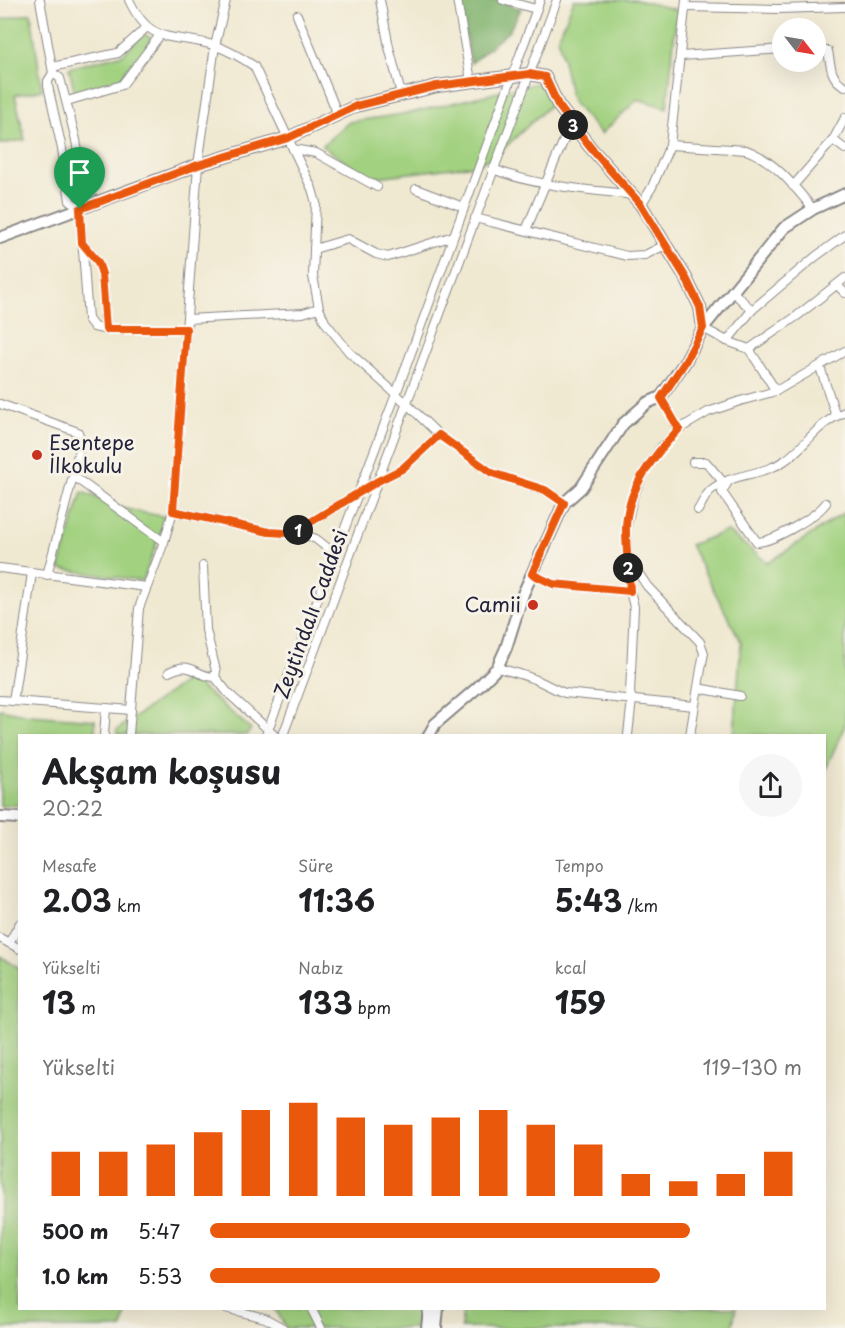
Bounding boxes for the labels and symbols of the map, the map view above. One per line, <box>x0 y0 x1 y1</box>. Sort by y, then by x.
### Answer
north arrow <box>772 18 826 72</box>
pin: 3 <box>558 110 588 140</box>
pin <box>54 147 105 209</box>
place label: Esentepe İlkokulu <box>49 427 135 480</box>
marker: Esentepe İlkokulu <box>30 448 44 462</box>
pin: 1 <box>283 515 313 545</box>
street label: Zeytindalı Caddesi <box>265 525 355 703</box>
pin: 2 <box>613 553 643 583</box>
place label: Camii <box>464 589 521 619</box>
marker: Camii <box>526 598 540 612</box>

